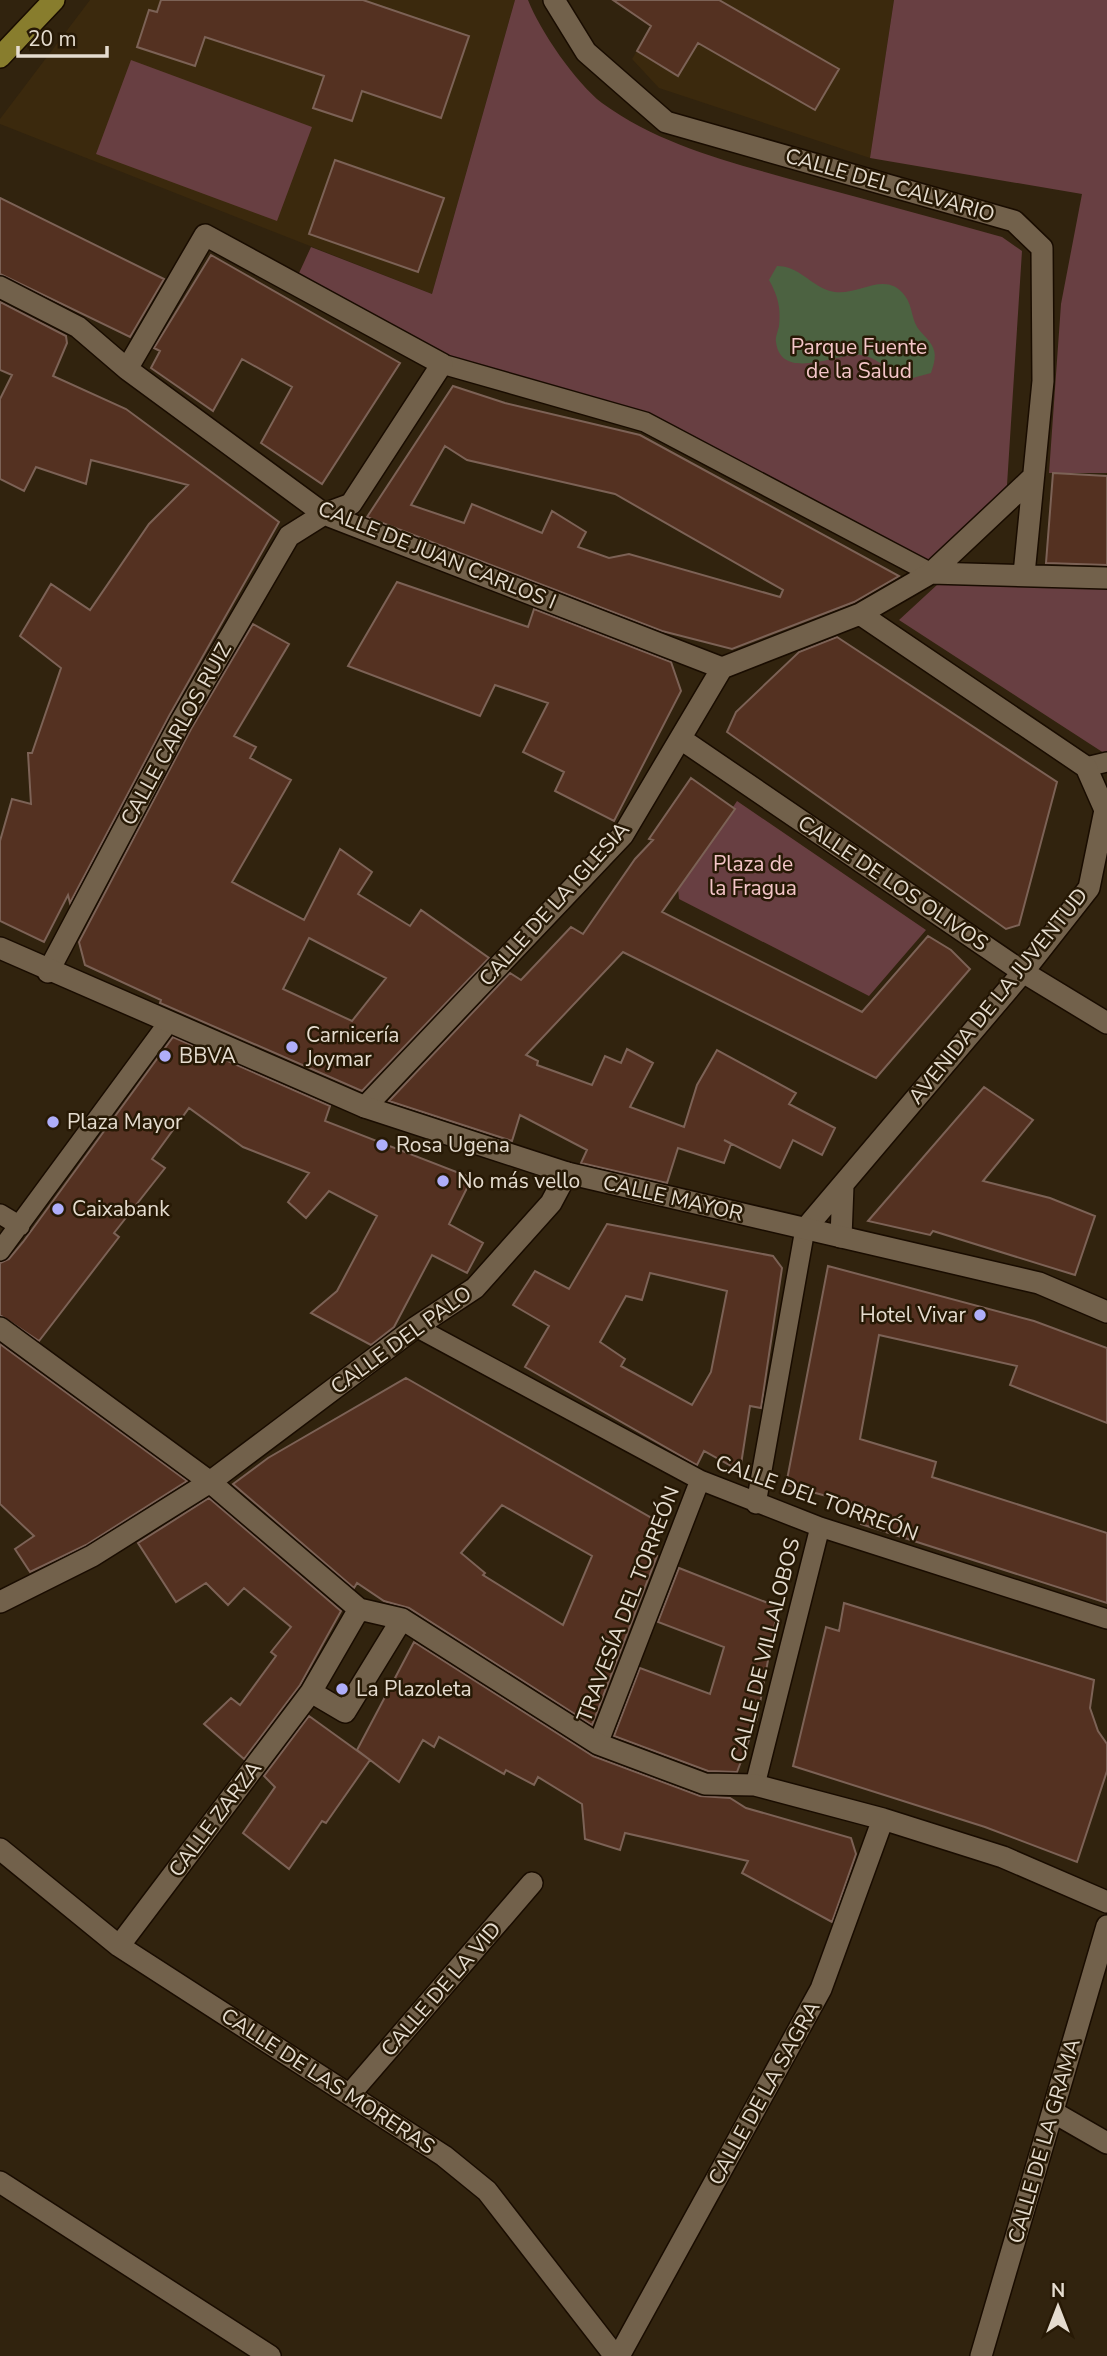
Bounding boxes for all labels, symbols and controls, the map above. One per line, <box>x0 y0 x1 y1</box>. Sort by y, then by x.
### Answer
scale bar <box>18 14 107 58</box>
text: 20 m <box>28 25 77 53</box>
street label: CALLE DEL CALVARIO <box>782 142 998 228</box>
park label: Parque Fuente de la Salud <box>791 333 927 385</box>
street label: CALLE DE JUAN CARLOS I <box>314 494 560 616</box>
street label: CALLE CARLOS RUIZ <box>114 638 238 830</box>
street label: CALLE DE LOS OLIVOS <box>792 809 994 957</box>
street label: CALLE DE LA IGLESIA <box>473 816 635 992</box>
park label: Plaza de la Fragua <box>709 850 797 902</box>
street label: AVENIDA DE LA JUVENTUD <box>902 882 1094 1110</box>
place label: Carnicería Joymar <box>305 1021 399 1073</box>
marker: Carnicería Joymar <box>284 1039 300 1055</box>
place label: BBVA <box>179 1042 236 1070</box>
marker: BBVA <box>157 1048 173 1064</box>
place label: Plaza Mayor <box>67 1108 183 1136</box>
marker: Plaza Mayor <box>45 1114 61 1130</box>
place label: Rosa Ugena <box>396 1131 510 1159</box>
marker: Rosa Ugena <box>374 1137 390 1153</box>
place label: No más vello <box>457 1167 580 1195</box>
street label: CALLE MAYOR <box>600 1168 746 1228</box>
marker: No más vello <box>435 1173 451 1189</box>
place label: Caixabank <box>72 1195 170 1223</box>
marker: Caixabank <box>50 1201 66 1217</box>
street label: CALLE DEL PALO <box>325 1279 477 1401</box>
place label: Hotel Vivar <box>860 1301 966 1329</box>
marker: Hotel Vivar <box>972 1307 988 1323</box>
street label: CALLE DEL TORREÓN <box>712 1448 922 1548</box>
street label: TRAVESÍA DEL TORREÓN <box>570 1482 686 1726</box>
street label: CALLE DE VILLALOBOS <box>724 1535 806 1765</box>
place label: La Plazoleta <box>356 1675 472 1703</box>
marker: La Plazoleta <box>334 1681 350 1697</box>
street label: CALLE ZARZA <box>162 1755 268 1883</box>
street label: CALLE DE LA VID <box>375 1916 507 2062</box>
street label: CALLE DE LA SAGRA <box>702 1996 826 2190</box>
street label: CALLE DE LAS MORERAS <box>216 2001 440 2161</box>
street label: CALLE DE LA GRAMA <box>1001 2035 1087 2247</box>
north arrow <box>1023 2272 1093 2342</box>
text: N <box>1051 2278 1065 2304</box>

